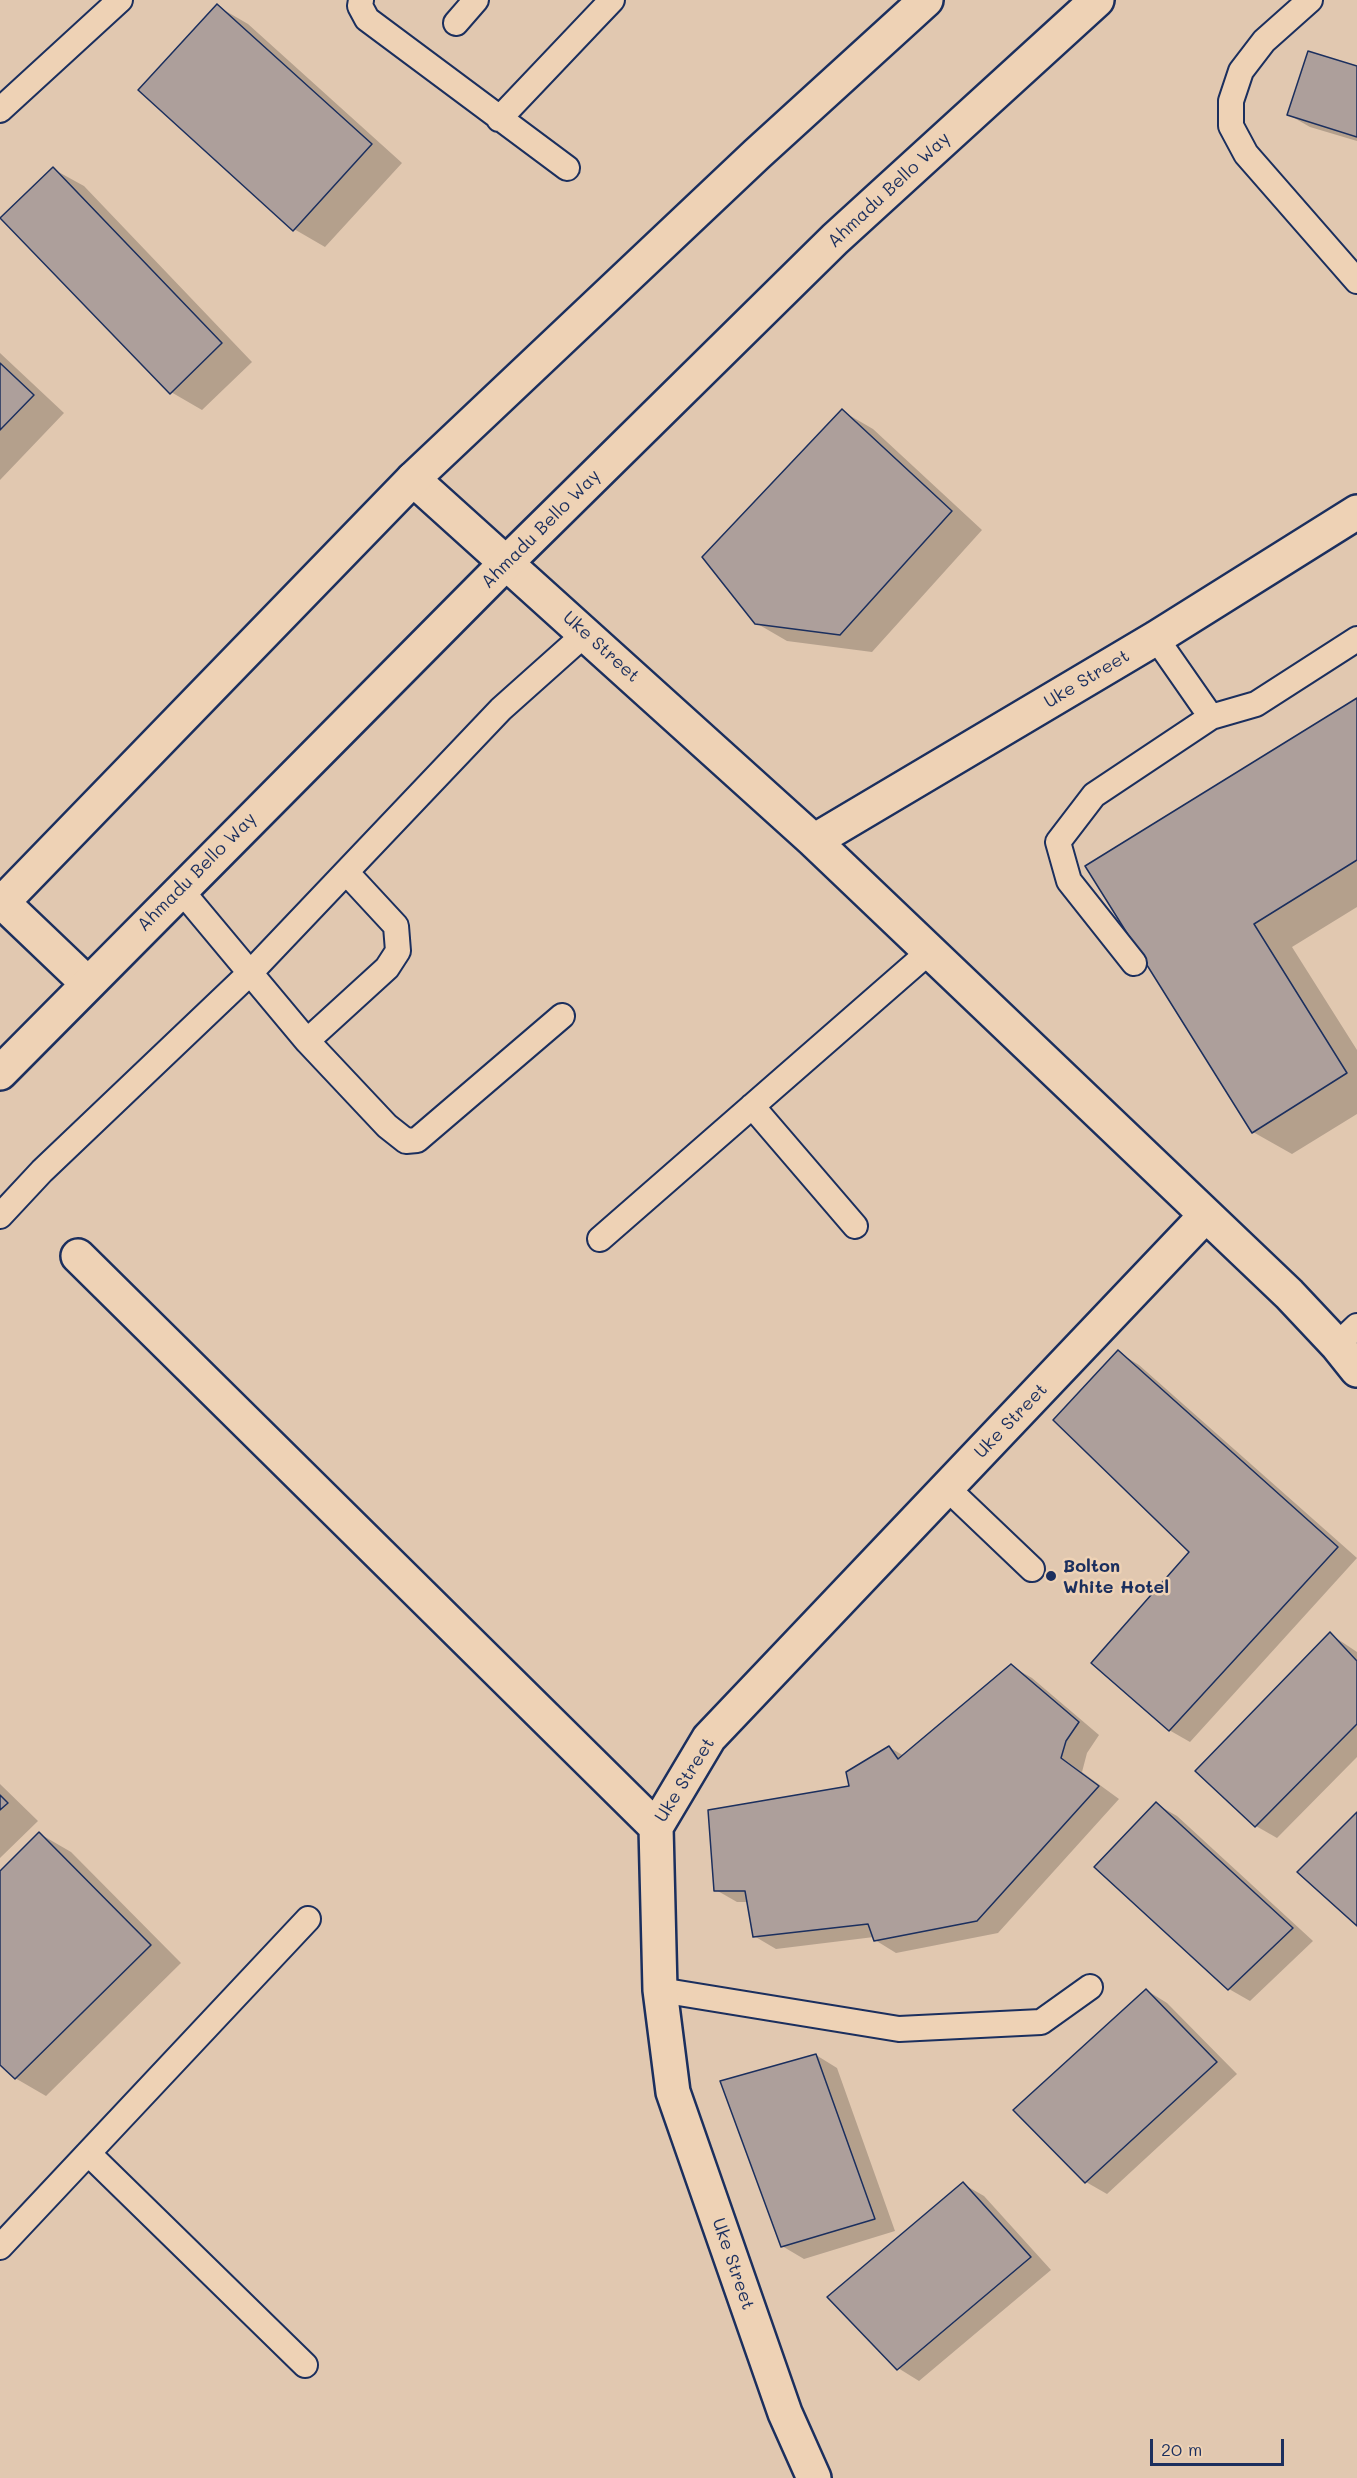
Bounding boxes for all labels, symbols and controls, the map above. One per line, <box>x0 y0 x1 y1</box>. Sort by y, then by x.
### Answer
street label: Ahmadu Bello Way <box>823 128 955 252</box>
street label: Ahmadu Bello Way <box>477 465 605 593</box>
street label: Uke Street <box>558 607 644 687</box>
street label: Uke Street <box>1040 645 1134 713</box>
street label: Ahmadu Bello Way <box>133 808 261 936</box>
street label: Uke Street <box>970 1379 1052 1463</box>
place label: Bolton White Hotel <box>1063 1555 1169 1598</box>
marker: Bolton White Hotel <box>1044 1569 1058 1583</box>
street label: Uke Street <box>650 1734 720 1826</box>
street label: Uke Street <box>707 2215 759 2313</box>
scale bar <box>1153 2427 1286 2465</box>
text: 20 m <box>1161 2437 1202 2461</box>

